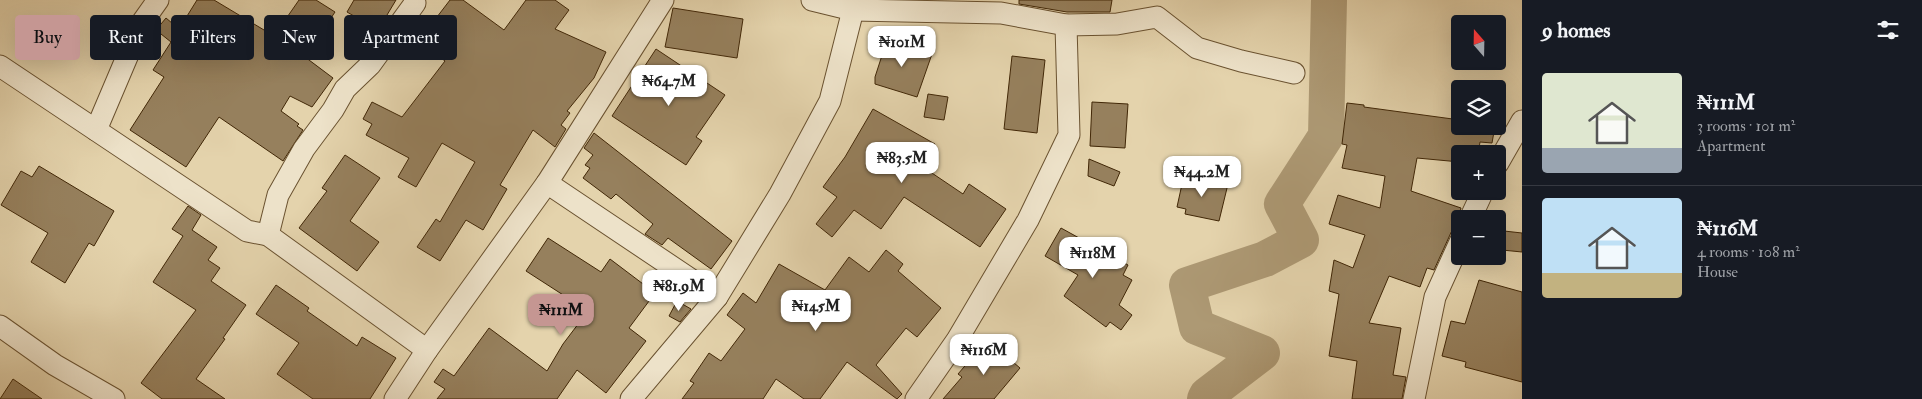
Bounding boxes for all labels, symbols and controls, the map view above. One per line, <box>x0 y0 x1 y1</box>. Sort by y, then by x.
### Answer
chip: Buy <box>15 15 80 60</box>
chip: Rent <box>90 15 161 60</box>
chip: Filters <box>171 15 254 60</box>
chip: New <box>264 15 334 60</box>
chip: Apartment <box>344 15 457 60</box>
north arrow <box>1451 15 1506 70</box>
map controls <box>1451 15 1506 265</box>
icon: filters <box>1874 16 1902 44</box>
text: 9 homes <box>1542 17 1611 44</box>
pin: ₦101M <box>867 26 937 68</box>
text: ₦101M <box>879 32 925 52</box>
pin: ₦64.7M <box>628 64 710 107</box>
text: ₦64.7M <box>642 71 696 91</box>
button: layers <box>1451 80 1506 135</box>
text: ₦111M <box>1697 89 1755 116</box>
icon: home <box>1582 93 1642 153</box>
text: 3 rooms · 101 m² <box>1697 116 1795 136</box>
text: Apartment <box>1697 136 1765 156</box>
pin: ₦83.5M <box>861 142 943 184</box>
button: + <box>1451 145 1506 200</box>
text: ₦83.5M <box>877 148 927 168</box>
pin: ₦44.2M <box>1161 156 1243 198</box>
text: ₦44.2M <box>1174 162 1230 182</box>
button: − <box>1451 210 1506 265</box>
text: ₦116M <box>1697 215 1758 242</box>
icon: home <box>1582 218 1642 278</box>
pin: ₦118M <box>1058 236 1128 279</box>
text: 4 rooms · 108 m² <box>1697 242 1800 262</box>
text: ₦118M <box>1070 243 1116 263</box>
text: House <box>1697 262 1738 282</box>
pin: ₦81.9M <box>638 270 720 312</box>
text: ₦81.9M <box>653 276 705 296</box>
pin: ₦145M <box>781 290 851 332</box>
pin: ₦111M <box>526 294 596 336</box>
text: ₦145M <box>792 296 840 316</box>
text: ₦111M <box>539 300 583 320</box>
pin: ₦116M <box>949 334 1019 376</box>
text: ₦116M <box>961 340 1007 360</box>

